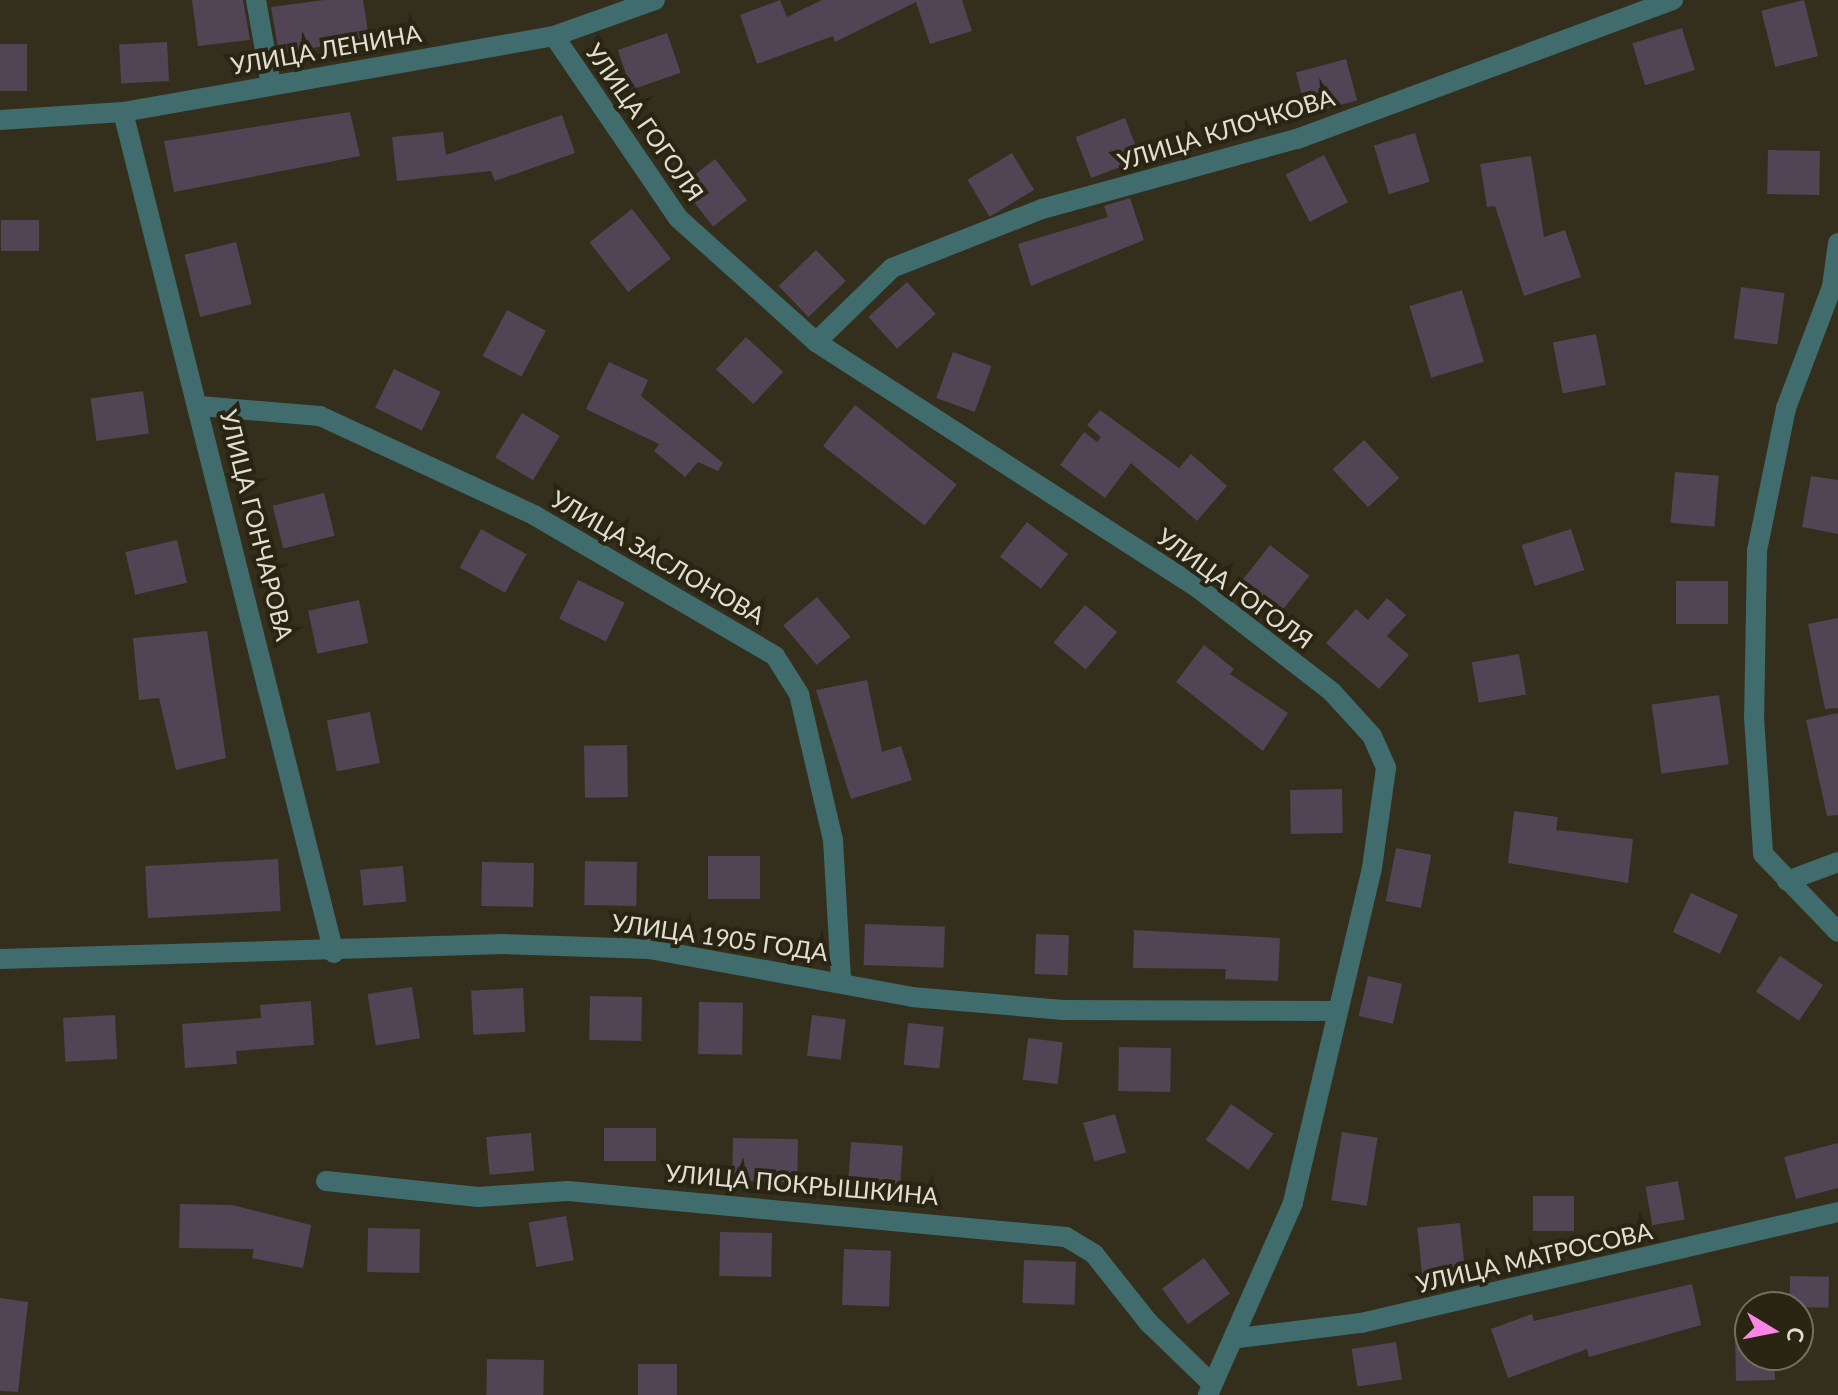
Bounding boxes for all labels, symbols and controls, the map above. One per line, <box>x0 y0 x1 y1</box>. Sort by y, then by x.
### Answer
street label: УЛИЦА ЛЕНИНА <box>229 18 423 80</box>
street label: УЛИЦА ГОГОЛЯ <box>580 38 710 206</box>
street label: УЛИЦА КЛОЧКОВА <box>1114 82 1338 176</box>
street label: УЛИЦА ГОНЧАРОВА <box>214 406 300 644</box>
street label: УЛИЦА ЗАСЛОНОВА <box>546 484 770 630</box>
street label: УЛИЦА ГОГОЛЯ <box>1151 522 1319 654</box>
street label: УЛИЦА 1905 ГОДА <box>610 908 830 966</box>
street label: УЛИЦА ПОКРЫШКИНА <box>664 1158 940 1210</box>
street label: УЛИЦА МАТРОСОВА <box>1413 1216 1655 1298</box>
north arrow <box>1734 1291 1814 1371</box>
text: С <box>1782 1325 1811 1344</box>

